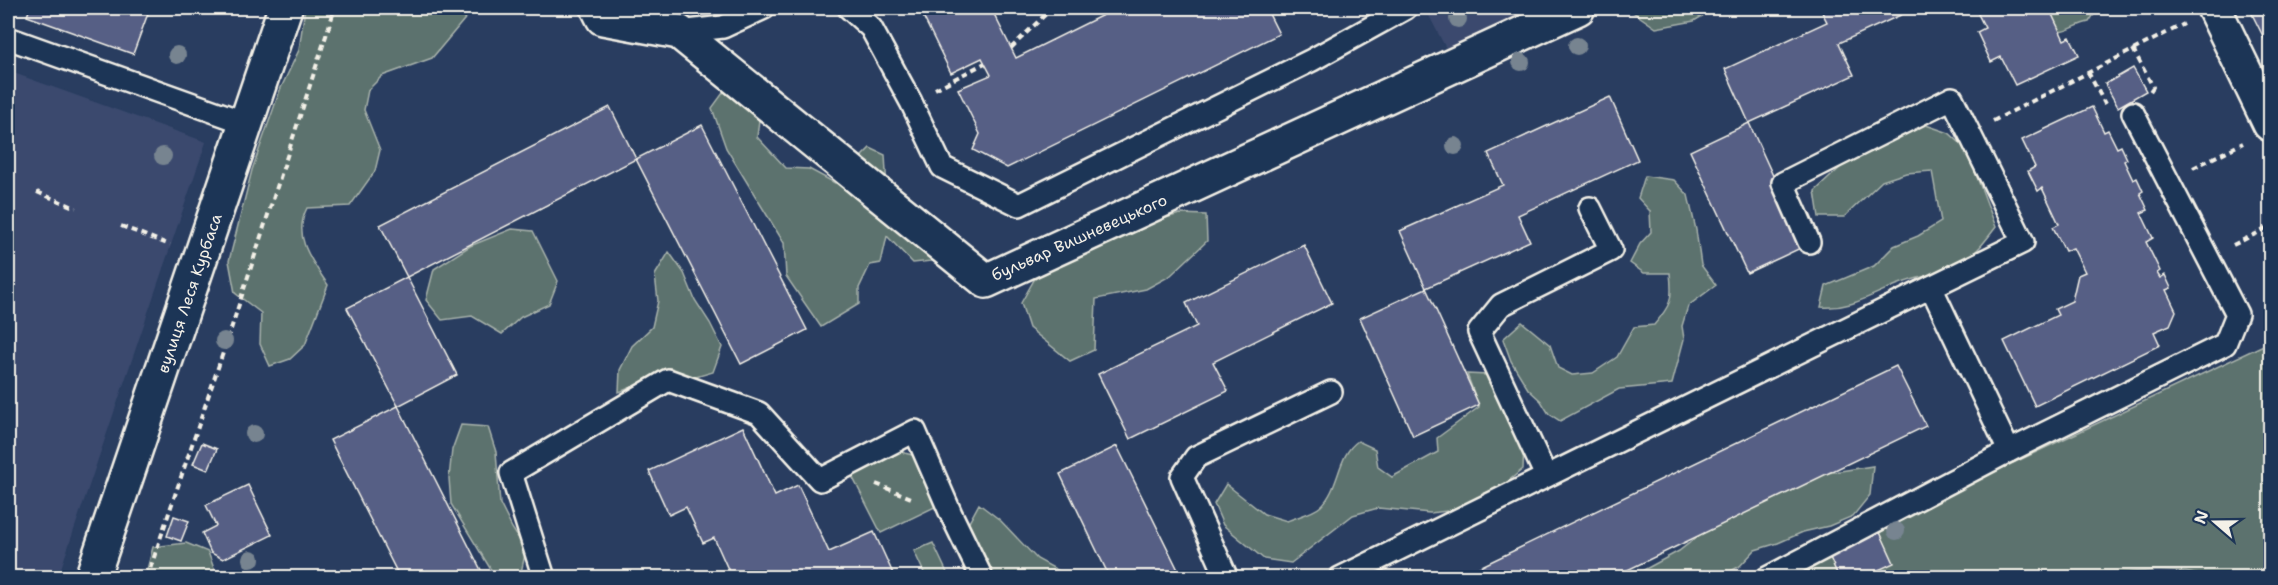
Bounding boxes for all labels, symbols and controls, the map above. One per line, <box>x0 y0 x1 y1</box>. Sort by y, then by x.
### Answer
street label: бульвар Вишневецького <box>988 189 1170 286</box>
street label: вулиця Леся Курбаса <box>152 210 227 376</box>
north arrow <box>2185 492 2245 552</box>
text: N <box>2189 507 2213 527</box>

